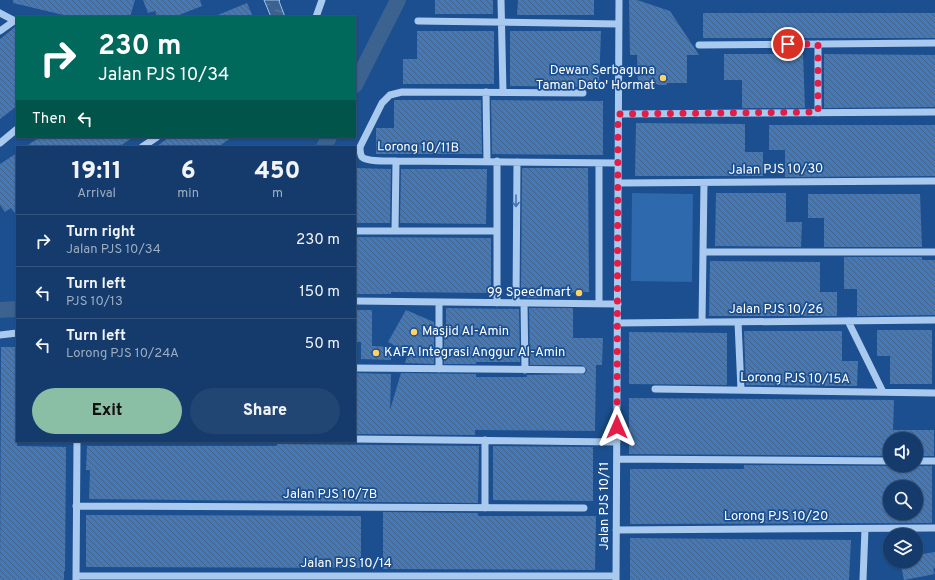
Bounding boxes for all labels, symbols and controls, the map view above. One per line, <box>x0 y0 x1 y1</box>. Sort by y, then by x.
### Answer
pin <box>771 27 805 61</box>
text: 230 m <box>98 29 181 65</box>
icon: right <box>32 32 84 84</box>
icon: arrive <box>777 33 799 55</box>
place label: Dewan Serbaguna Taman Dato' Hormat <box>536 63 655 94</box>
text: Jalan PJS 10/34 <box>98 64 229 87</box>
marker: Dewan Serbaguna Taman Dato' Hormat <box>658 73 668 83</box>
icon: left <box>74 108 96 130</box>
text: Then <box>32 110 66 129</box>
street label: Lorong 10/11B <box>377 139 459 157</box>
text: 19:11 <box>72 157 122 187</box>
text: 6 <box>181 157 196 187</box>
text: 450 <box>254 157 301 187</box>
street label: Jalan PJS 10/30 <box>728 161 824 179</box>
text: Arrival <box>77 186 116 202</box>
text: min <box>177 186 199 202</box>
text: m <box>272 186 283 202</box>
one-way arrow <box>512 194 520 207</box>
text: Turn right <box>66 223 135 242</box>
icon: right <box>32 230 54 252</box>
text: 230 m <box>296 231 340 250</box>
text: Jalan PJS 10/34 <box>66 242 161 258</box>
text: Turn left <box>66 275 126 294</box>
icon: left <box>32 282 54 304</box>
text: 150 m <box>299 283 340 302</box>
place label: 99 Speedmart <box>487 285 571 301</box>
marker: 99 Speedmart <box>574 288 584 298</box>
text: PJS 10/13 <box>66 294 123 310</box>
street label: Jalan PJS 10/26 <box>729 302 823 318</box>
place label: Masjid Al-Amin <box>422 324 509 340</box>
text: Turn left <box>66 327 126 346</box>
marker: Masjid Al-Amin <box>409 327 419 337</box>
icon: left <box>32 334 54 356</box>
text: 50 m <box>305 335 340 354</box>
place label: KAFA Integrasi Anggur Al-Amin <box>384 345 565 361</box>
text: Lorong PJS 10/24A <box>66 346 179 362</box>
marker: KAFA Integrasi Anggur Al-Amin <box>371 348 381 358</box>
street label: Lorong PJS 10/15A <box>740 370 850 388</box>
button: Exit <box>32 388 182 434</box>
button: Share <box>190 388 340 434</box>
position arrow <box>596 406 638 448</box>
map controls <box>883 432 923 568</box>
button: sound <box>883 432 923 472</box>
street label: Jalan PJS 10/11 <box>597 462 613 550</box>
button: search <box>883 480 923 520</box>
street label: Jalan PJS 10/7B <box>283 487 377 503</box>
street label: Lorong PJS 10/20 <box>724 509 828 525</box>
button: layers <box>883 528 923 568</box>
street label: Jalan PJS 10/14 <box>300 556 392 572</box>

